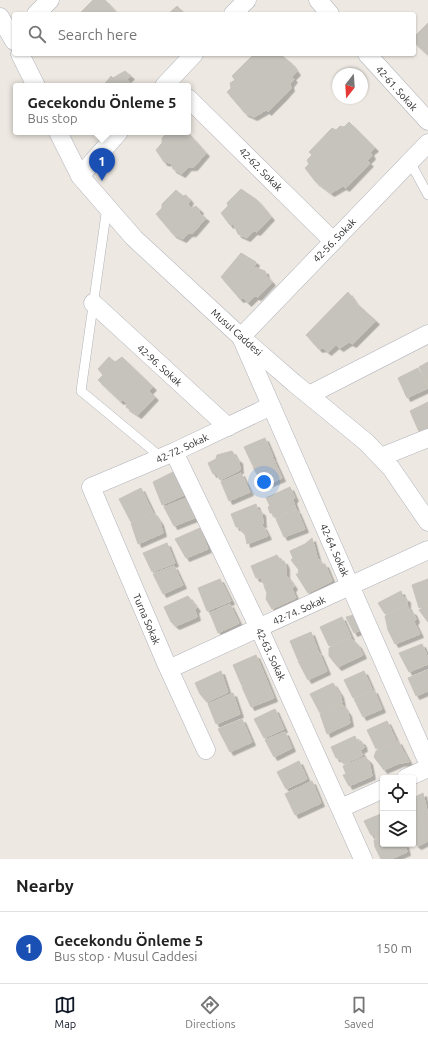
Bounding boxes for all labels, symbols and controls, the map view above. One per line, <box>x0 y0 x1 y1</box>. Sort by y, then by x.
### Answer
search box <box>12 12 416 56</box>
icon: search <box>26 23 48 45</box>
text: Search here <box>58 26 137 43</box>
street label: 42-61. Sokak <box>374 64 420 113</box>
north arrow <box>332 68 368 104</box>
popup <box>13 83 191 135</box>
text: Gecekondu Önleme 5 <box>27 94 177 111</box>
text: Bus stop <box>27 111 78 125</box>
street label: 42-62. Sokak <box>237 145 285 193</box>
pin: 1 <box>89 148 115 181</box>
street label: 42-56. Sokak <box>311 216 358 265</box>
street label: Musul Caddesi <box>209 307 264 358</box>
street label: 42-96. Sokak <box>135 342 184 388</box>
street label: 42-72. Sokak <box>154 432 210 465</box>
your location <box>254 472 274 492</box>
street label: 42-64. Sokak <box>318 522 351 578</box>
street label: Turna Sokak <box>131 592 162 646</box>
street label: 42-74. Sokak <box>271 594 327 627</box>
street label: 42-63. Sokak <box>254 626 287 682</box>
map controls <box>380 775 416 847</box>
button: locate <box>380 775 416 811</box>
button: layers <box>380 811 416 847</box>
text: Nearby <box>16 876 74 895</box>
text: Gecekondu Önleme 5 <box>54 932 203 949</box>
text: 1 <box>25 941 33 955</box>
text: 150 m <box>376 941 412 955</box>
text: Bus stop · Musul Caddesi <box>54 949 197 963</box>
tab: Map <box>54 994 76 1030</box>
tab: Directions <box>185 994 236 1030</box>
tab: Saved <box>344 994 374 1030</box>

